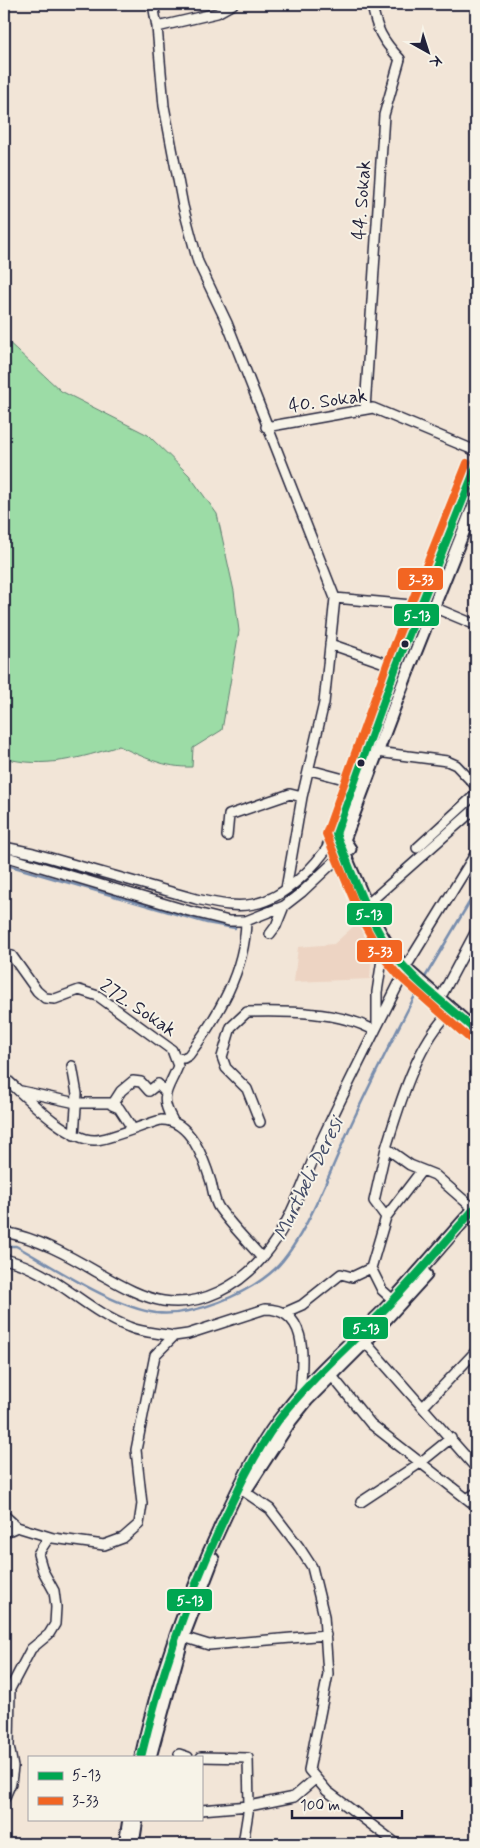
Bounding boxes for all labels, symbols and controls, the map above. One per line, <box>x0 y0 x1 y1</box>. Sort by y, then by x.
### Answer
north arrow <box>402 28 452 78</box>
text: K <box>425 51 445 72</box>
street label: 44. Sokak <box>347 159 377 241</box>
street label: 40. Sokak <box>287 383 369 419</box>
line badge: 3-33 <box>397 567 444 591</box>
text: 3-33 <box>409 571 433 589</box>
line badge: 5-13 <box>393 603 440 627</box>
text: 5-13 <box>404 607 431 625</box>
unlabelled marker <box>400 639 410 649</box>
unlabelled marker <box>356 758 366 768</box>
line badge: 5-13 <box>346 902 393 926</box>
text: 5-13 <box>356 906 383 924</box>
line badge: 3-33 <box>356 939 403 963</box>
text: 3-33 <box>368 943 392 961</box>
street label: 272. Sokak <box>95 973 181 1043</box>
water label: Murtbeli Deresi <box>268 1111 351 1245</box>
line badge: 5-13 <box>342 1316 389 1340</box>
text: 5-13 <box>353 1320 380 1338</box>
line badge: 5-13 <box>166 1588 213 1612</box>
text: 5-13 <box>177 1592 204 1610</box>
legend <box>28 1756 202 1820</box>
text: 5-13 <box>72 1766 101 1786</box>
scale bar <box>292 1788 402 1820</box>
text: 3-33 <box>72 1792 99 1812</box>
text: 100 m <box>300 1796 340 1816</box>

